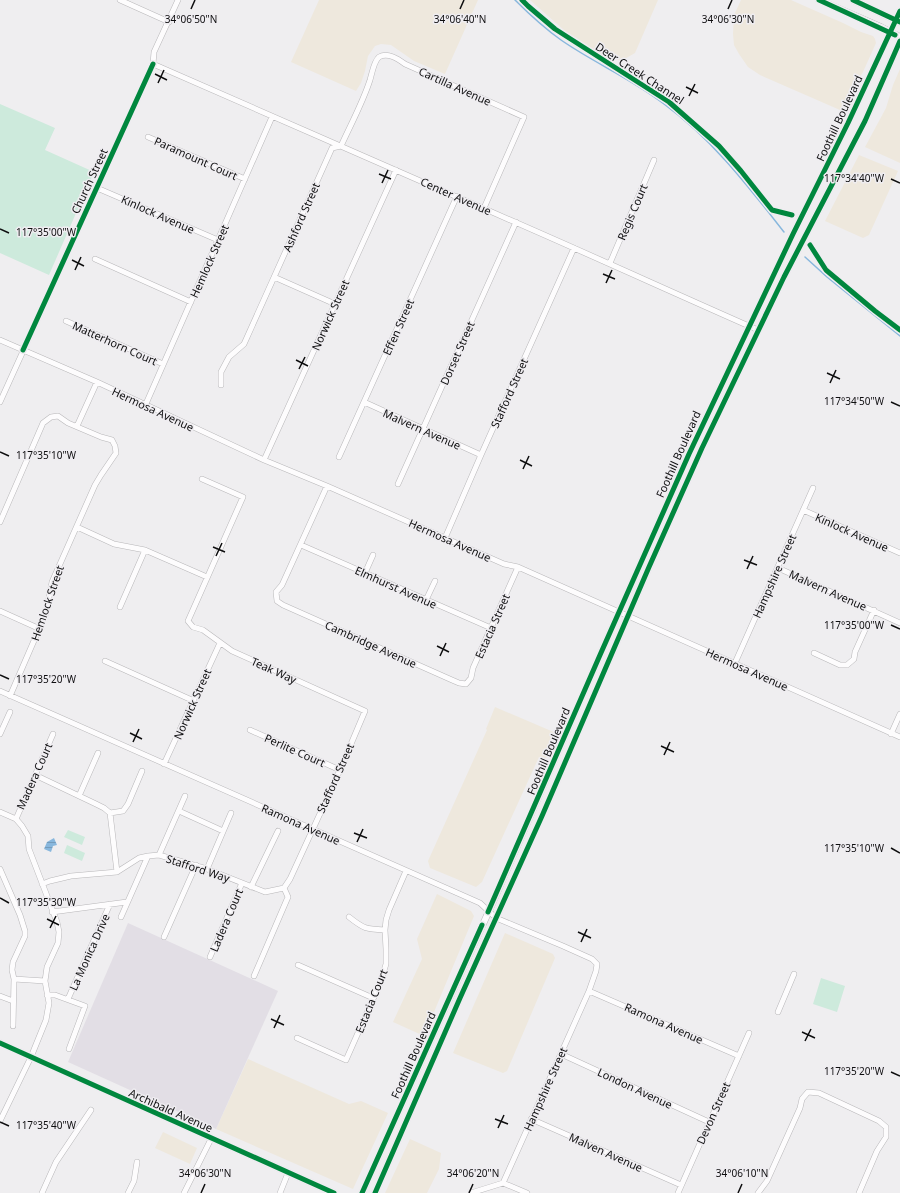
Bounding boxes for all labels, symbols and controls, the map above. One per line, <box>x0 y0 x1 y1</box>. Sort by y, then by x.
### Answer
text: 34°06'50"N <box>165 12 217 26</box>
text: 34°06'40"N <box>434 12 486 26</box>
text: 34°06'30"N <box>702 12 754 26</box>
street label: Deer Creek Channel <box>593 39 687 107</box>
street label: Cartilla Avenue <box>416 63 494 109</box>
street label: Foothill Boulevard <box>812 72 866 164</box>
street label: Paramount Court <box>152 133 240 183</box>
street label: Church Street <box>67 146 111 216</box>
text: 117°34'40"W <box>824 171 885 185</box>
street label: Center Avenue <box>418 174 494 218</box>
street label: Ashford Street <box>279 180 323 254</box>
street label: Regis Court <box>613 182 651 242</box>
street label: Kinlock Avenue <box>119 191 197 237</box>
street label: Hemlock Street <box>186 222 232 300</box>
text: 117°35'00"W <box>16 225 77 239</box>
street label: Norwick Street <box>308 277 352 353</box>
street label: Effen Street <box>379 296 417 358</box>
street label: Matterhorn Court <box>70 318 160 368</box>
street label: Dorset Street <box>436 319 478 387</box>
street label: Stafford Street <box>487 356 531 430</box>
street label: Hermosa Avenue <box>110 383 196 435</box>
text: 117°34'50"W <box>824 394 885 408</box>
street label: Malvern Avenue <box>381 405 463 453</box>
street label: Foothill Boulevard <box>652 408 704 500</box>
text: 117°35'10"W <box>16 448 77 462</box>
street label: Kinlock Avenue <box>813 509 891 555</box>
street label: Hermosa Avenue <box>406 515 494 565</box>
street label: Hampshire Street <box>749 532 799 620</box>
street label: Elmhurst Avenue <box>353 562 439 612</box>
street label: Hemlock Street <box>27 563 67 643</box>
street label: Malvern Avenue <box>787 566 869 614</box>
street label: Estacia Street <box>471 591 513 661</box>
street label: Cambridge Avenue <box>323 617 419 671</box>
text: 117°35'00"W <box>824 618 885 632</box>
street label: Hermosa Avenue <box>703 644 791 694</box>
street label: Teak Way <box>249 653 299 687</box>
street label: Norwick Street <box>170 666 214 742</box>
text: 117°35'20"W <box>16 672 77 686</box>
street label: Foothill Boulevard <box>523 705 573 797</box>
street label: Perlite Court <box>262 730 328 770</box>
street label: Madera Court <box>13 740 55 812</box>
street label: Stafford Street <box>313 741 357 815</box>
street label: Ramona Avenue <box>259 800 343 848</box>
text: 117°35'10"W <box>824 841 885 855</box>
street label: Stafford Way <box>164 851 232 885</box>
street label: Ladera Court <box>206 886 246 954</box>
text: 117°35'30"W <box>16 895 77 909</box>
street label: La Monica Drive <box>65 911 113 993</box>
street label: Estacia Court <box>351 967 391 1035</box>
street label: Ramona Avenue <box>622 999 706 1047</box>
street label: Foothill Boulevard <box>387 1009 439 1101</box>
street label: Hampshire Street <box>520 1045 570 1133</box>
street label: London Avenue <box>595 1064 675 1112</box>
text: 117°35'20"W <box>824 1064 885 1078</box>
street label: Devon Street <box>693 1079 733 1146</box>
street label: Archibald Avenue <box>127 1085 215 1135</box>
text: 117°35'40"W <box>16 1118 77 1132</box>
street label: Malven Avenue <box>567 1129 645 1175</box>
text: 34°06'30"N <box>179 1166 231 1180</box>
text: 34°06'20"N <box>447 1166 499 1180</box>
text: 34°06'10"N <box>716 1166 768 1180</box>

